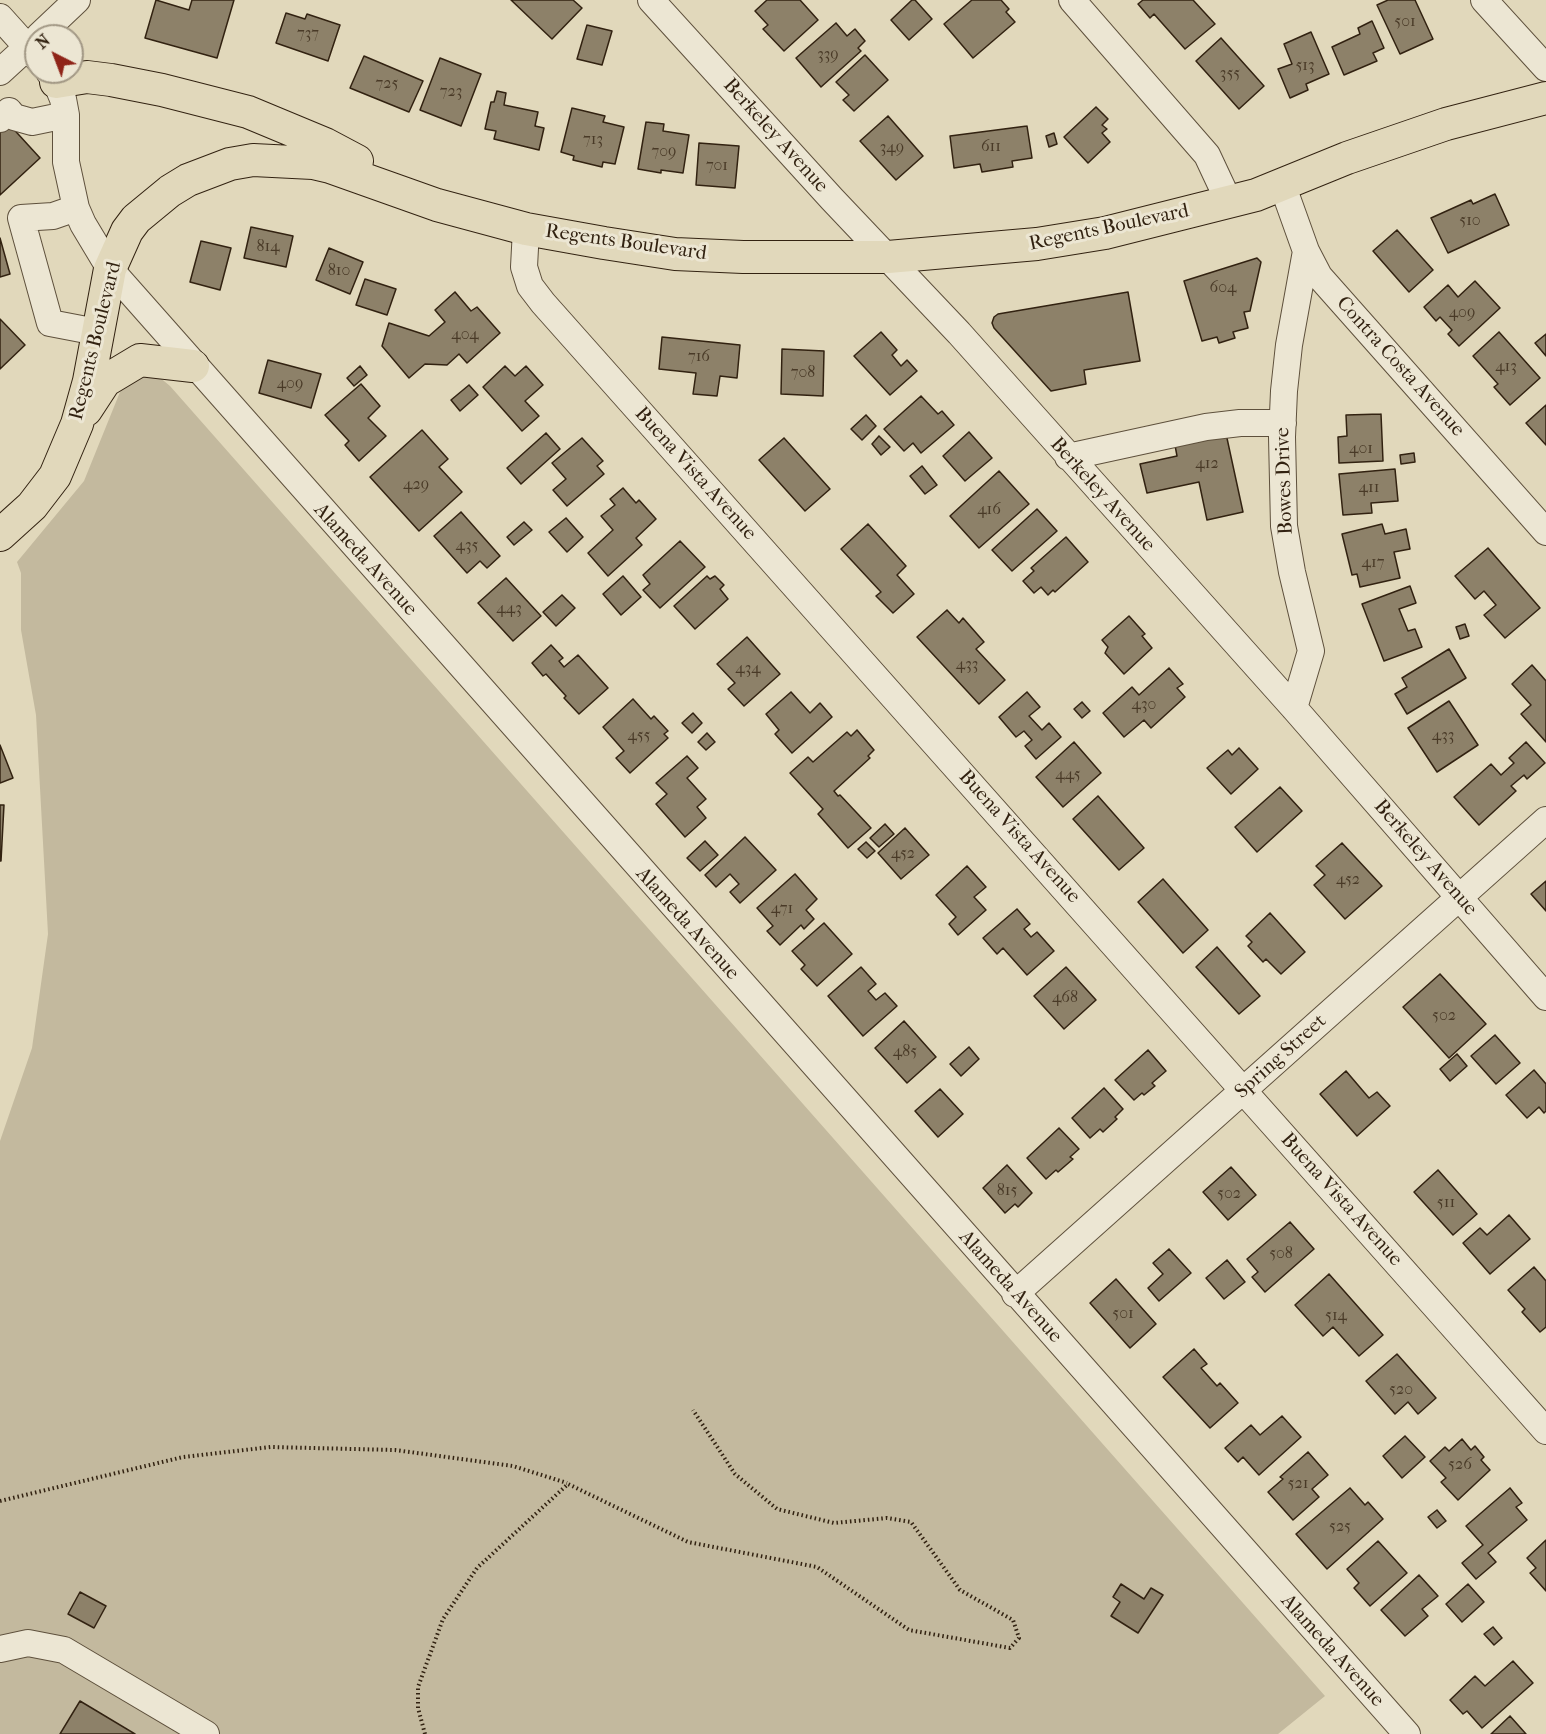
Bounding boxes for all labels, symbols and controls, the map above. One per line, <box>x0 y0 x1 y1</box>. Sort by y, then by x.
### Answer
house number: 501 <box>1394 12 1416 32</box>
north arrow <box>24 24 84 84</box>
house number: 737 <box>297 24 319 44</box>
text: N <box>32 31 54 53</box>
house number: 339 <box>817 45 839 65</box>
house number: 513 <box>1295 56 1315 76</box>
house number: 355 <box>1220 64 1240 84</box>
house number: 725 <box>376 74 398 94</box>
street label: Berkeley Avenue <box>717 74 833 198</box>
house number: 723 <box>440 82 462 102</box>
house number: 713 <box>583 130 603 150</box>
house number: 611 <box>981 137 1001 157</box>
house number: 349 <box>880 138 904 158</box>
house number: 709 <box>652 142 676 162</box>
house number: 701 <box>706 156 728 176</box>
street label: Regents Boulevard <box>1027 199 1191 257</box>
house number: 510 <box>1459 211 1481 231</box>
street label: Regents Boulevard <box>544 220 708 266</box>
house number: 814 <box>256 237 280 257</box>
street label: Regents Boulevard <box>65 259 127 423</box>
house number: 810 <box>328 261 350 281</box>
house number: 604 <box>1210 278 1236 298</box>
street label: Contra Costa Avenue <box>1331 292 1469 442</box>
house number: 409 <box>1449 303 1475 323</box>
house number: 404 <box>451 325 479 345</box>
house number: 716 <box>688 347 710 367</box>
house number: 413 <box>1495 357 1517 377</box>
house number: 708 <box>791 363 815 383</box>
house number: 409 <box>277 374 303 394</box>
street label: Buena Vista Avenue <box>629 403 761 545</box>
street label: Bowes Drive <box>1271 427 1299 535</box>
street label: Berkeley Avenue <box>1044 433 1160 557</box>
house number: 401 <box>1349 439 1373 459</box>
house number: 412 <box>1195 454 1219 474</box>
house number: 429 <box>403 475 429 495</box>
house number: 411 <box>1359 478 1379 498</box>
street label: Alameda Avenue <box>308 499 422 621</box>
house number: 416 <box>977 500 1001 520</box>
house number: 435 <box>456 536 478 556</box>
house number: 417 <box>1362 553 1384 573</box>
house number: 443 <box>496 599 522 619</box>
house number: 433 <box>956 655 978 675</box>
house number: 434 <box>735 659 761 679</box>
house number: 430 <box>1132 695 1156 715</box>
house number: 455 <box>628 726 650 746</box>
house number: 433 <box>1432 726 1454 746</box>
house number: 445 <box>1055 765 1081 785</box>
street label: Buena Vista Avenue <box>953 766 1085 908</box>
street label: Berkeley Avenue <box>1368 795 1482 921</box>
house number: 452 <box>891 844 915 864</box>
street label: Alameda Avenue <box>630 863 744 985</box>
house number: 452 <box>1336 870 1360 890</box>
house number: 471 <box>771 899 793 919</box>
house number: 468 <box>1052 988 1078 1008</box>
house number: 502 <box>1432 1006 1456 1026</box>
street label: Spring Street <box>1230 1010 1332 1104</box>
house number: 485 <box>893 1042 917 1062</box>
street label: Buena Vista Avenue <box>1275 1129 1407 1271</box>
house number: 815 <box>997 1181 1017 1201</box>
house number: 502 <box>1217 1184 1241 1204</box>
house number: 511 <box>1437 1193 1455 1213</box>
street label: Alameda Avenue <box>953 1226 1067 1348</box>
house number: 508 <box>1269 1244 1293 1264</box>
house number: 501 <box>1112 1304 1134 1324</box>
house number: 514 <box>1325 1306 1347 1326</box>
house number: 520 <box>1389 1380 1413 1400</box>
house number: 526 <box>1448 1455 1472 1475</box>
house number: 521 <box>1288 1474 1308 1494</box>
house number: 525 <box>1329 1517 1351 1537</box>
street label: Alameda Avenue <box>1275 1590 1389 1712</box>

